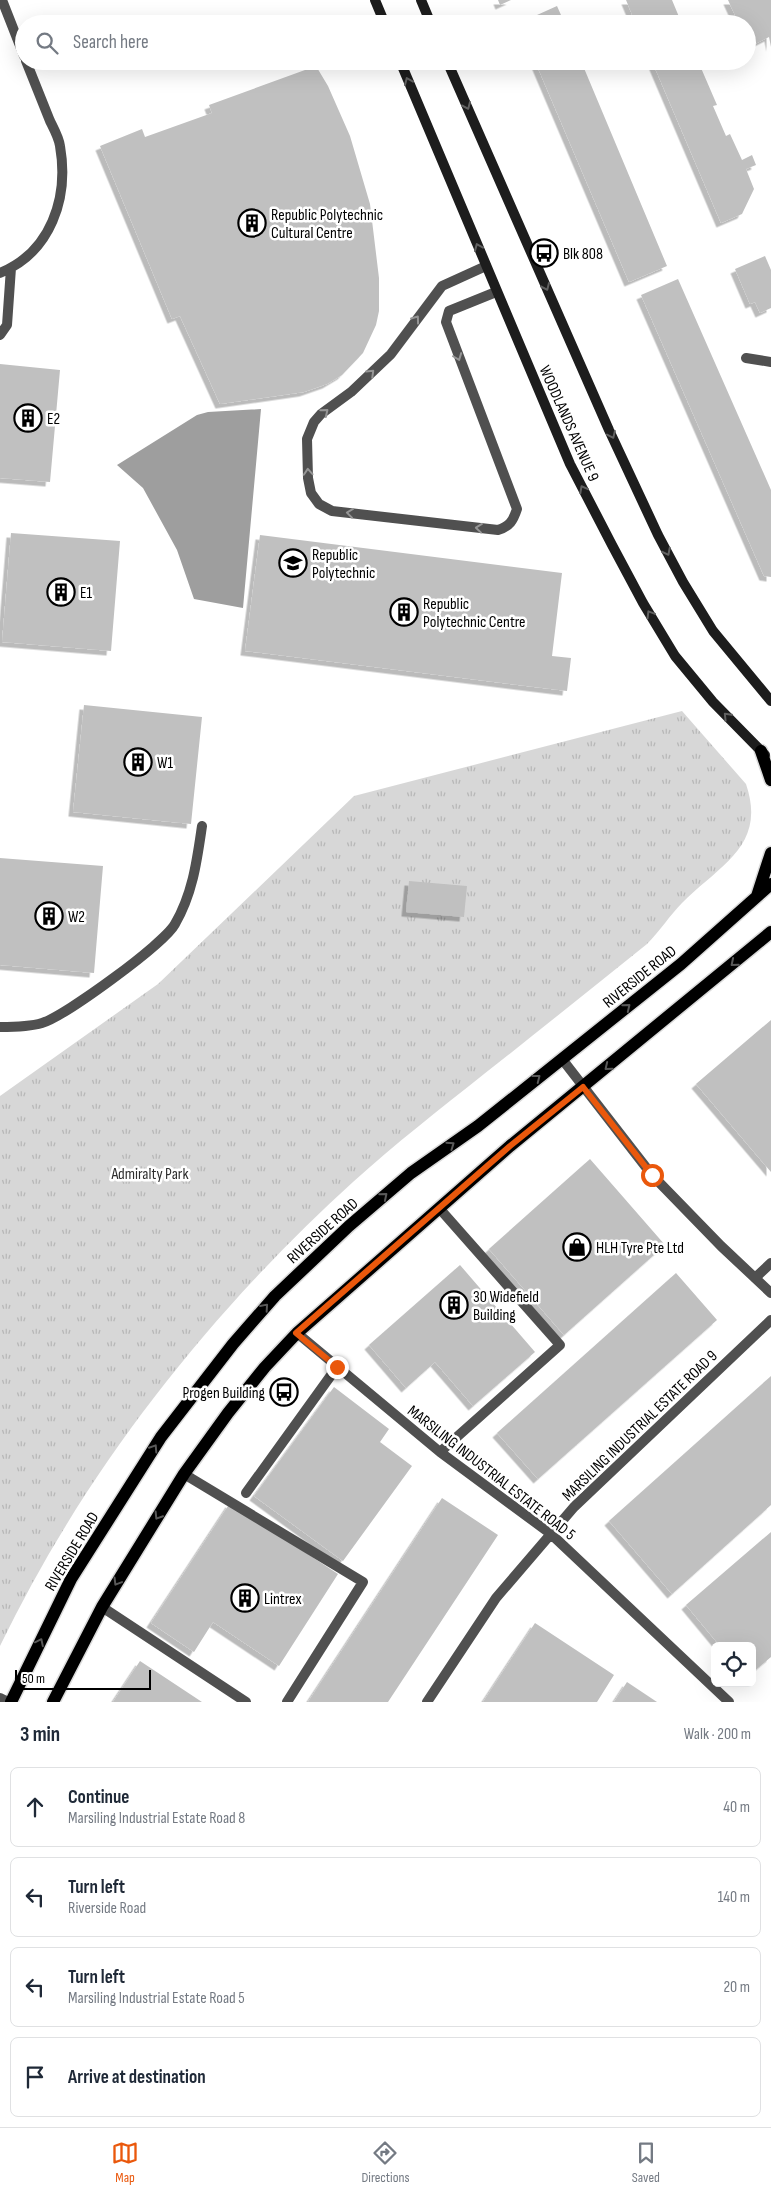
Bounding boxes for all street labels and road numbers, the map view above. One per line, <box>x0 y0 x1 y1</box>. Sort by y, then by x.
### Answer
street label: WOODLANDS AVENUE 9 <box>535 363 603 484</box>
street label: RIVERSIDE ROAD <box>599 942 680 1012</box>
street label: RIVERSIDE ROAD <box>284 1194 362 1268</box>
street label: MARSILING INDUSTRIAL ESTATE ROAD 9 <box>558 1347 722 1505</box>
street label: MARSILING INDUSTRIAL ESTATE ROAD 5 <box>403 1402 579 1545</box>
street label: RIVERSIDE ROAD <box>41 1509 103 1595</box>

